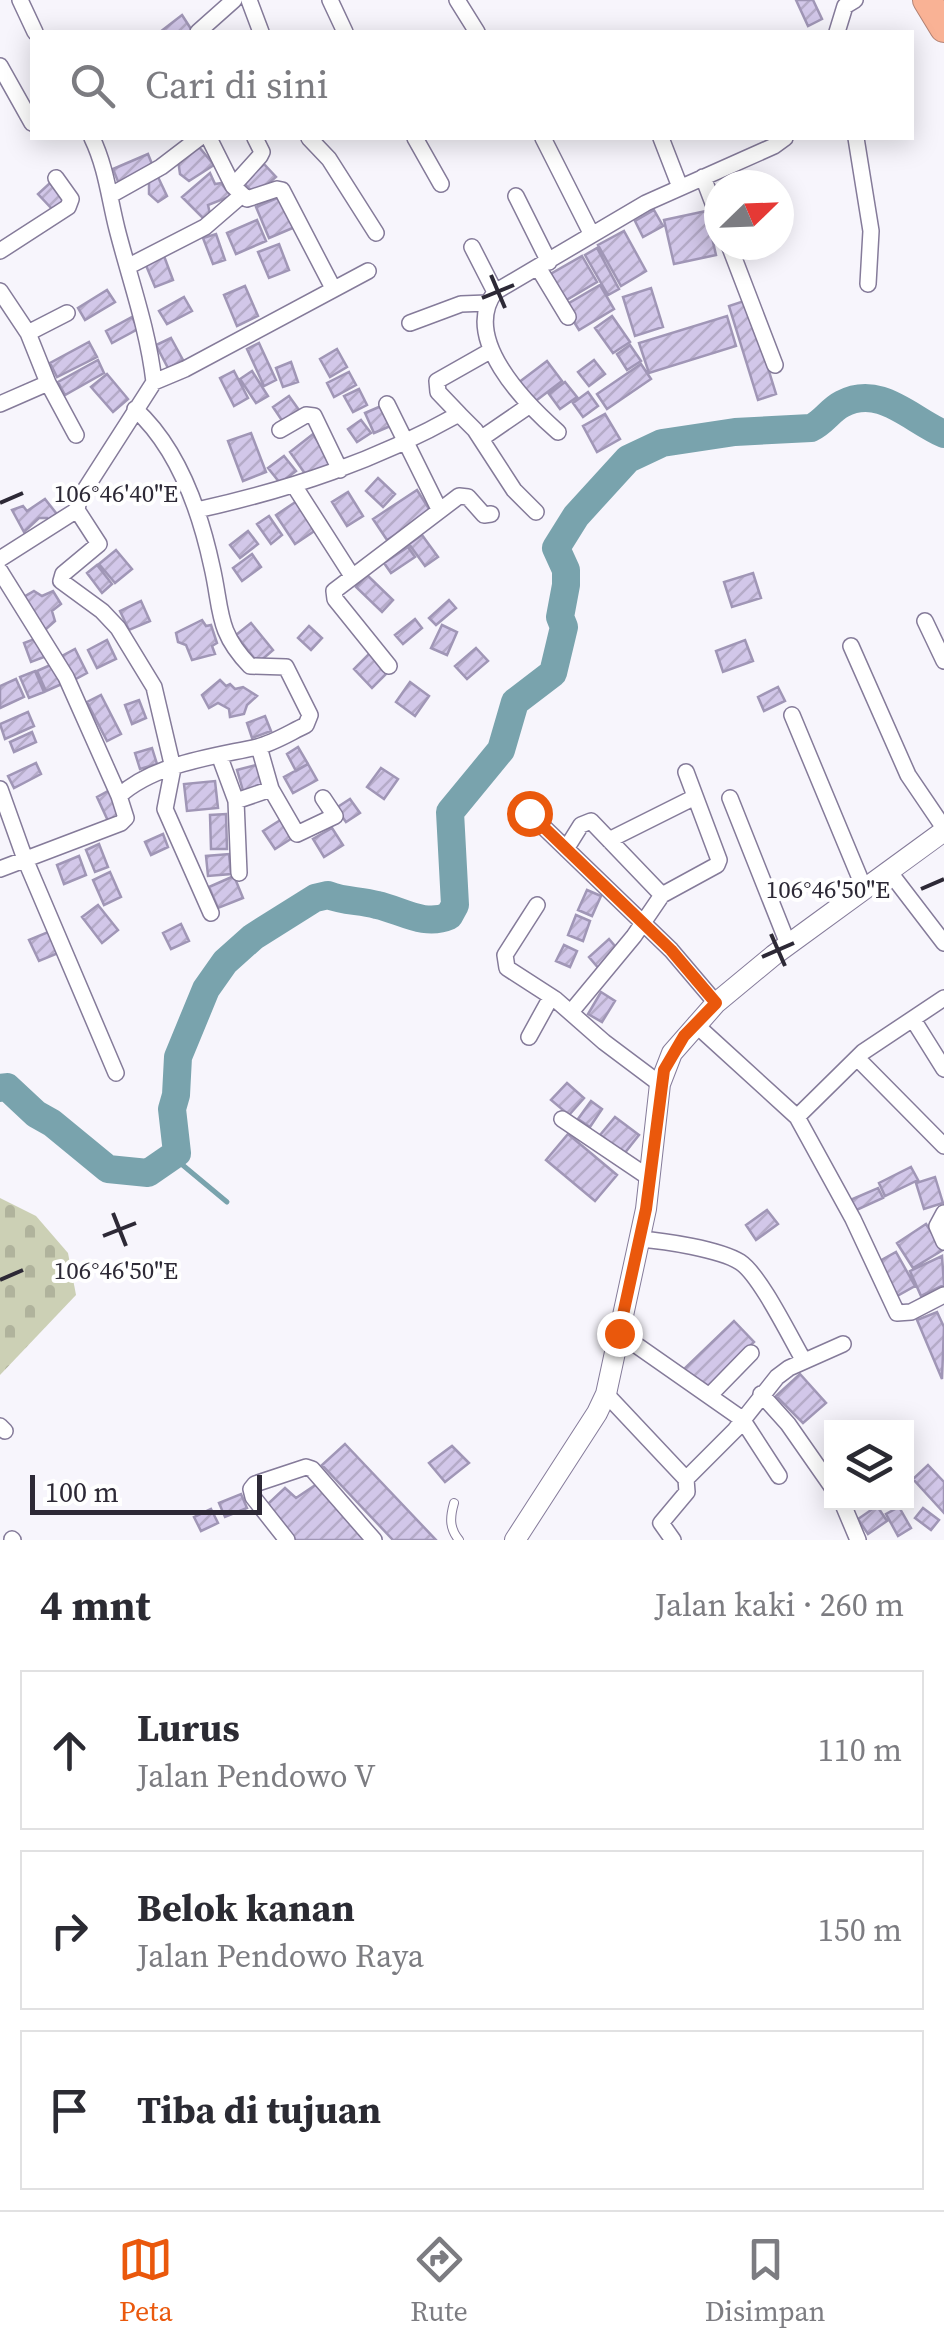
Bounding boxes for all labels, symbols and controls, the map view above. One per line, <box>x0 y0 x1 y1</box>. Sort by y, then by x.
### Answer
search box <box>30 30 914 140</box>
icon: search <box>65 58 120 113</box>
text: Cari di sini <box>145 59 328 111</box>
north arrow <box>704 170 794 260</box>
text: 106°46'40"E <box>54 476 178 510</box>
route start <box>507 791 553 837</box>
text: 106°46'50"E <box>766 872 890 906</box>
text: 106°46'50"E <box>54 1253 178 1287</box>
route end <box>597 1311 643 1357</box>
map controls <box>824 1420 914 1510</box>
button: layers <box>824 1420 914 1510</box>
scale bar <box>30 1470 262 1514</box>
text: 100 m <box>45 1473 119 1511</box>
text: 4 mnt <box>40 1576 151 1634</box>
text: Jalan kaki · 260 m <box>655 1583 904 1627</box>
text: Lurus <box>137 1702 240 1754</box>
icon: ahead <box>42 1723 97 1778</box>
text: 110 m <box>818 1728 902 1772</box>
text: Jalan Pendowo V <box>137 1754 376 1798</box>
text: Belok kanan <box>137 1882 355 1934</box>
icon: right <box>42 1903 97 1958</box>
text: 150 m <box>818 1908 902 1952</box>
text: Jalan Pendowo Raya <box>137 1934 424 1978</box>
icon: arrive <box>42 2083 97 2138</box>
text: Tiba di tujuan <box>137 2084 381 2136</box>
tab: Peta <box>118 2232 173 2330</box>
tab: Rute <box>410 2232 468 2330</box>
tab: Disimpan <box>705 2232 826 2330</box>

